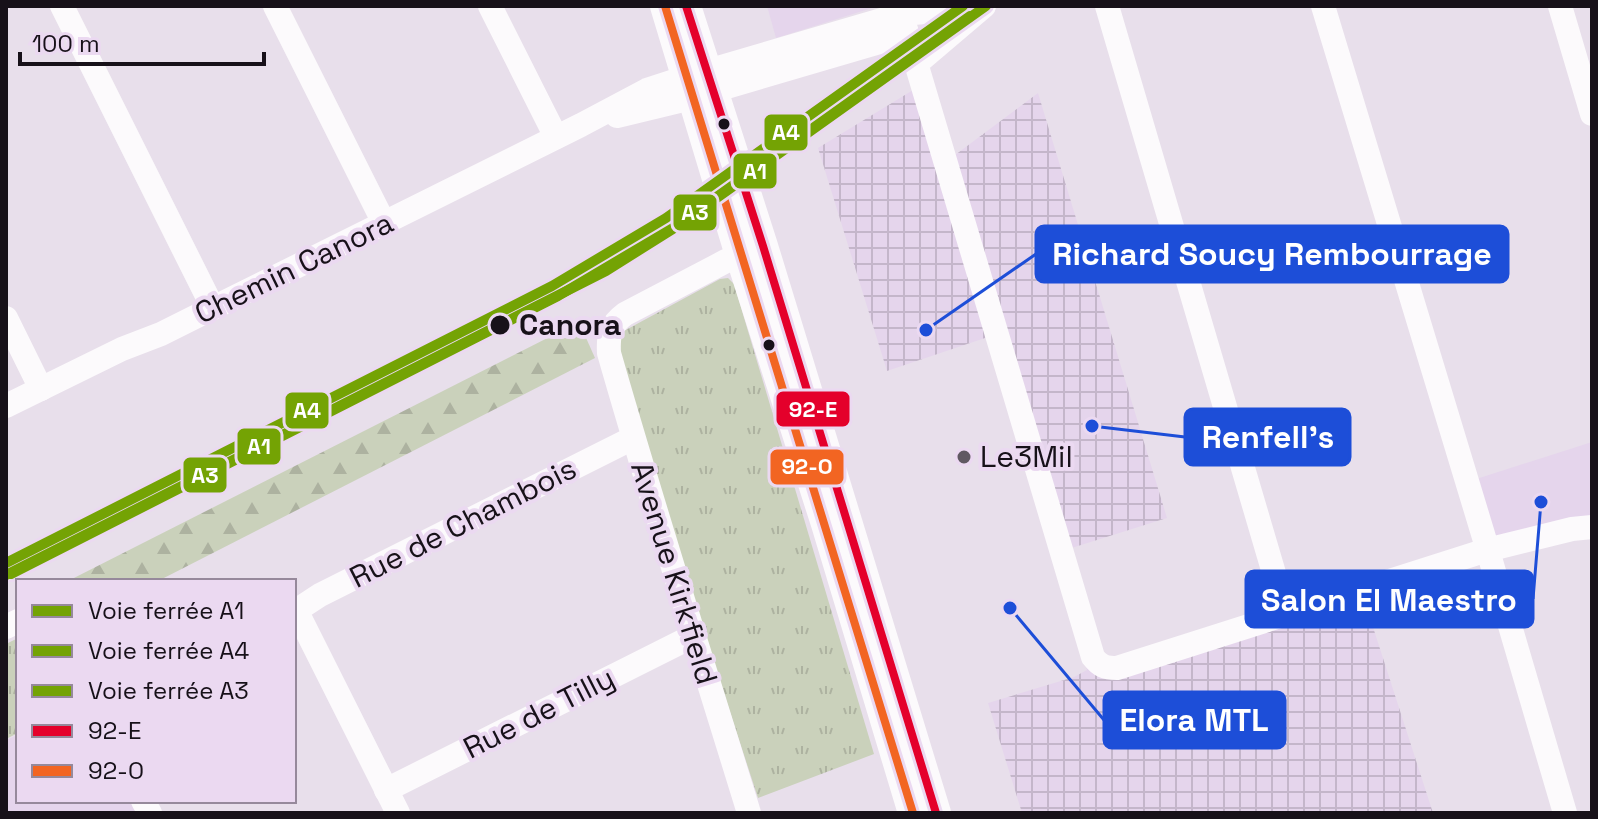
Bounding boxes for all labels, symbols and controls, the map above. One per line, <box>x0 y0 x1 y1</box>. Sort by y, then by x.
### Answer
scale bar <box>20 16 264 66</box>
text: 100 m <box>32 28 100 59</box>
line badge: A4 <box>763 113 809 152</box>
unlabelled marker <box>716 116 732 132</box>
text: A4 <box>772 118 800 146</box>
line badge: A1 <box>732 152 778 190</box>
text: A1 <box>743 157 767 185</box>
line badge: A3 <box>672 193 718 232</box>
text: A3 <box>681 198 709 226</box>
street label: Chemin Canora <box>188 203 399 332</box>
callout: Richard Soucy Rembourrage <box>1036 226 1508 282</box>
text: Richard Soucy Rembourrage <box>1052 234 1492 274</box>
place label: Canora <box>519 305 621 344</box>
marker: Canora <box>488 313 512 337</box>
unlabelled marker <box>761 337 777 353</box>
line badge: 92-E <box>775 390 851 428</box>
line badge: A4 <box>284 391 330 430</box>
text: 92-E <box>789 395 837 423</box>
text: A4 <box>293 396 321 424</box>
callout: Renfell's <box>1185 409 1350 465</box>
text: Renfell's <box>1202 417 1334 457</box>
line badge: A1 <box>236 427 282 466</box>
text: A1 <box>247 432 271 460</box>
place label: Le3Mil <box>980 437 1073 476</box>
line badge: 92-O <box>769 448 845 486</box>
marker: Le3Mil <box>955 448 973 466</box>
street label: Rue de Chambois <box>343 449 583 597</box>
text: 92-O <box>781 452 833 480</box>
line badge: A3 <box>182 456 228 494</box>
street label: Avenue Kirkfield <box>622 457 727 689</box>
text: A3 <box>191 461 219 489</box>
callout: Salon El Maestro <box>1246 571 1533 627</box>
legend <box>16 579 296 803</box>
text: Salon El Maestro <box>1261 580 1517 620</box>
text: Voie ferrée A1 <box>88 595 244 626</box>
text: Voie ferrée A4 <box>88 635 249 666</box>
street label: Rue de Tilly <box>457 658 621 767</box>
text: Voie ferrée A3 <box>88 675 249 706</box>
callout: Elora MTL <box>1104 692 1285 748</box>
text: Elora MTL <box>1119 700 1269 740</box>
text: 92-E <box>88 715 141 746</box>
text: 92-O <box>88 755 144 786</box>

